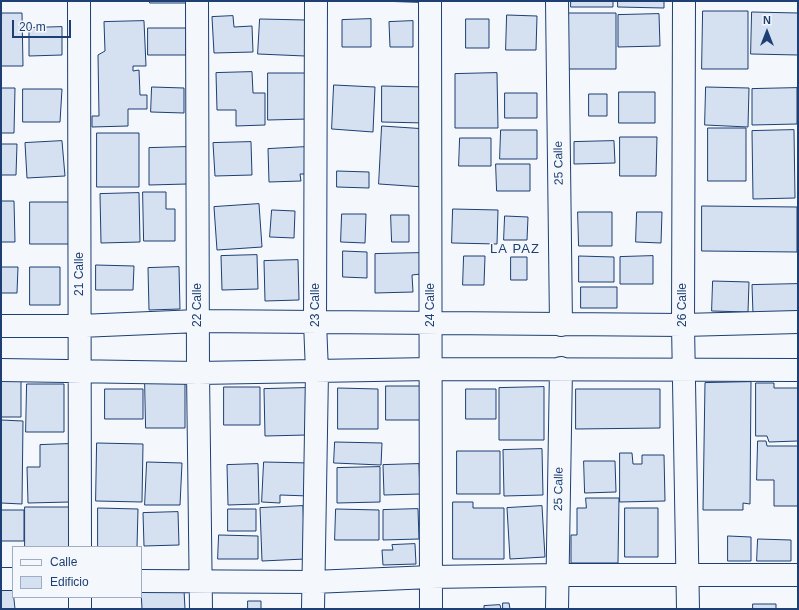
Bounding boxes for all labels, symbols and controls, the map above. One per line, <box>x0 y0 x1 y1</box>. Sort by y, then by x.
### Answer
scale bar <box>14 12 73 38</box>
north arrow <box>747 12 787 52</box>
text: N <box>763 14 771 26</box>
text: 20 m <box>19 20 46 34</box>
street label: 25 Calle <box>551 141 567 185</box>
district label: LA PAZ <box>490 241 540 257</box>
street label: 21 Calle <box>73 252 87 296</box>
street label: 22 Calle <box>191 283 205 327</box>
street label: 23 Calle <box>309 283 323 327</box>
street label: 24 Calle <box>424 283 438 327</box>
street label: 26 Calle <box>676 283 690 327</box>
street label: 25 Calle <box>551 467 567 511</box>
legend <box>12 546 142 598</box>
text: Calle <box>50 555 77 569</box>
text: Edificio <box>50 575 89 589</box>

